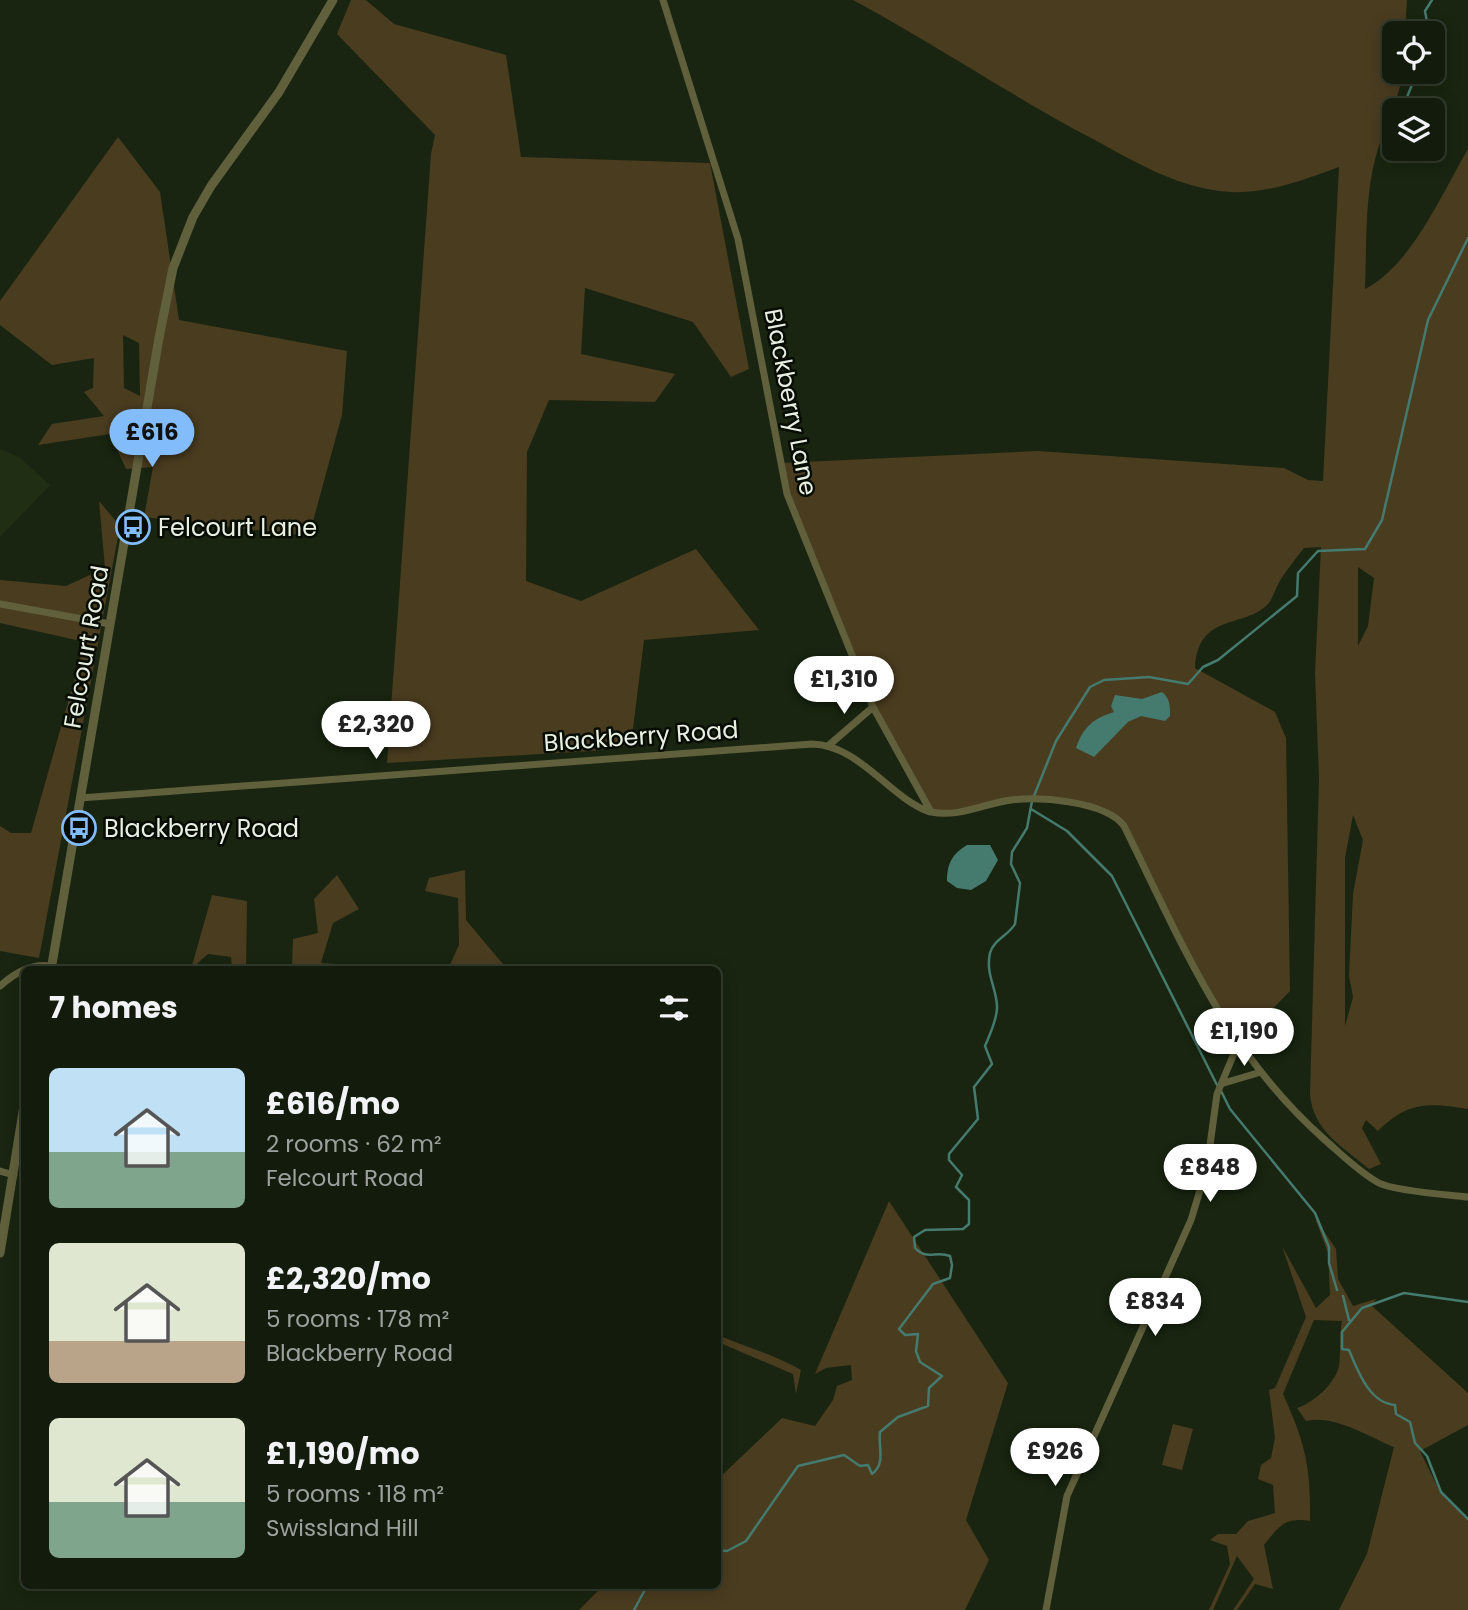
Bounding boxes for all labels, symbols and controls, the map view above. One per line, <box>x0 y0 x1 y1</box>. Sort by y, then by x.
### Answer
map controls <box>1382 21 1445 161</box>
button: locate <box>1382 21 1445 84</box>
button: layers <box>1382 98 1445 161</box>
street label: Blackberry Lane <box>757 306 825 498</box>
pin: £616 <box>111 410 193 469</box>
text: £616 <box>125 416 179 448</box>
bus stop icon: Felcourt Lane <box>114 508 152 546</box>
place label: Felcourt Lane <box>158 511 317 544</box>
street label: Felcourt Road <box>55 563 117 731</box>
pin: £1,310 <box>787 656 901 716</box>
text: £1,310 <box>810 663 878 695</box>
pin: £2,320 <box>319 702 433 761</box>
text: £2,320 <box>337 708 415 740</box>
street label: Blackberry Road <box>543 713 739 759</box>
bus stop icon: Blackberry Road <box>60 809 98 847</box>
place label: Blackberry Road <box>104 812 299 845</box>
text: 7 homes <box>49 986 178 1029</box>
icon: filters <box>655 989 693 1027</box>
pin: £1,190 <box>1187 1009 1301 1068</box>
text: £1,190 <box>1210 1015 1278 1047</box>
text: £616/mo <box>266 1082 400 1125</box>
icon: home <box>105 1096 189 1180</box>
text: 2 rooms · 62 m² <box>266 1128 442 1160</box>
pin: £848 <box>1169 1144 1251 1204</box>
text: £848 <box>1180 1151 1240 1183</box>
text: Felcourt Road <box>266 1162 424 1194</box>
text: £2,320/mo <box>266 1257 431 1300</box>
icon: home <box>105 1271 189 1355</box>
pin: £834 <box>1114 1278 1196 1338</box>
text: £834 <box>1125 1285 1185 1317</box>
text: 5 rooms · 178 m² <box>266 1303 449 1335</box>
text: Blackberry Road <box>266 1337 453 1369</box>
pin: £926 <box>1014 1428 1096 1488</box>
text: £1,190/mo <box>266 1432 420 1475</box>
text: £926 <box>1026 1435 1084 1467</box>
icon: home <box>105 1446 189 1530</box>
text: 5 rooms · 118 m² <box>266 1478 444 1510</box>
text: Swissland Hill <box>266 1512 419 1544</box>

